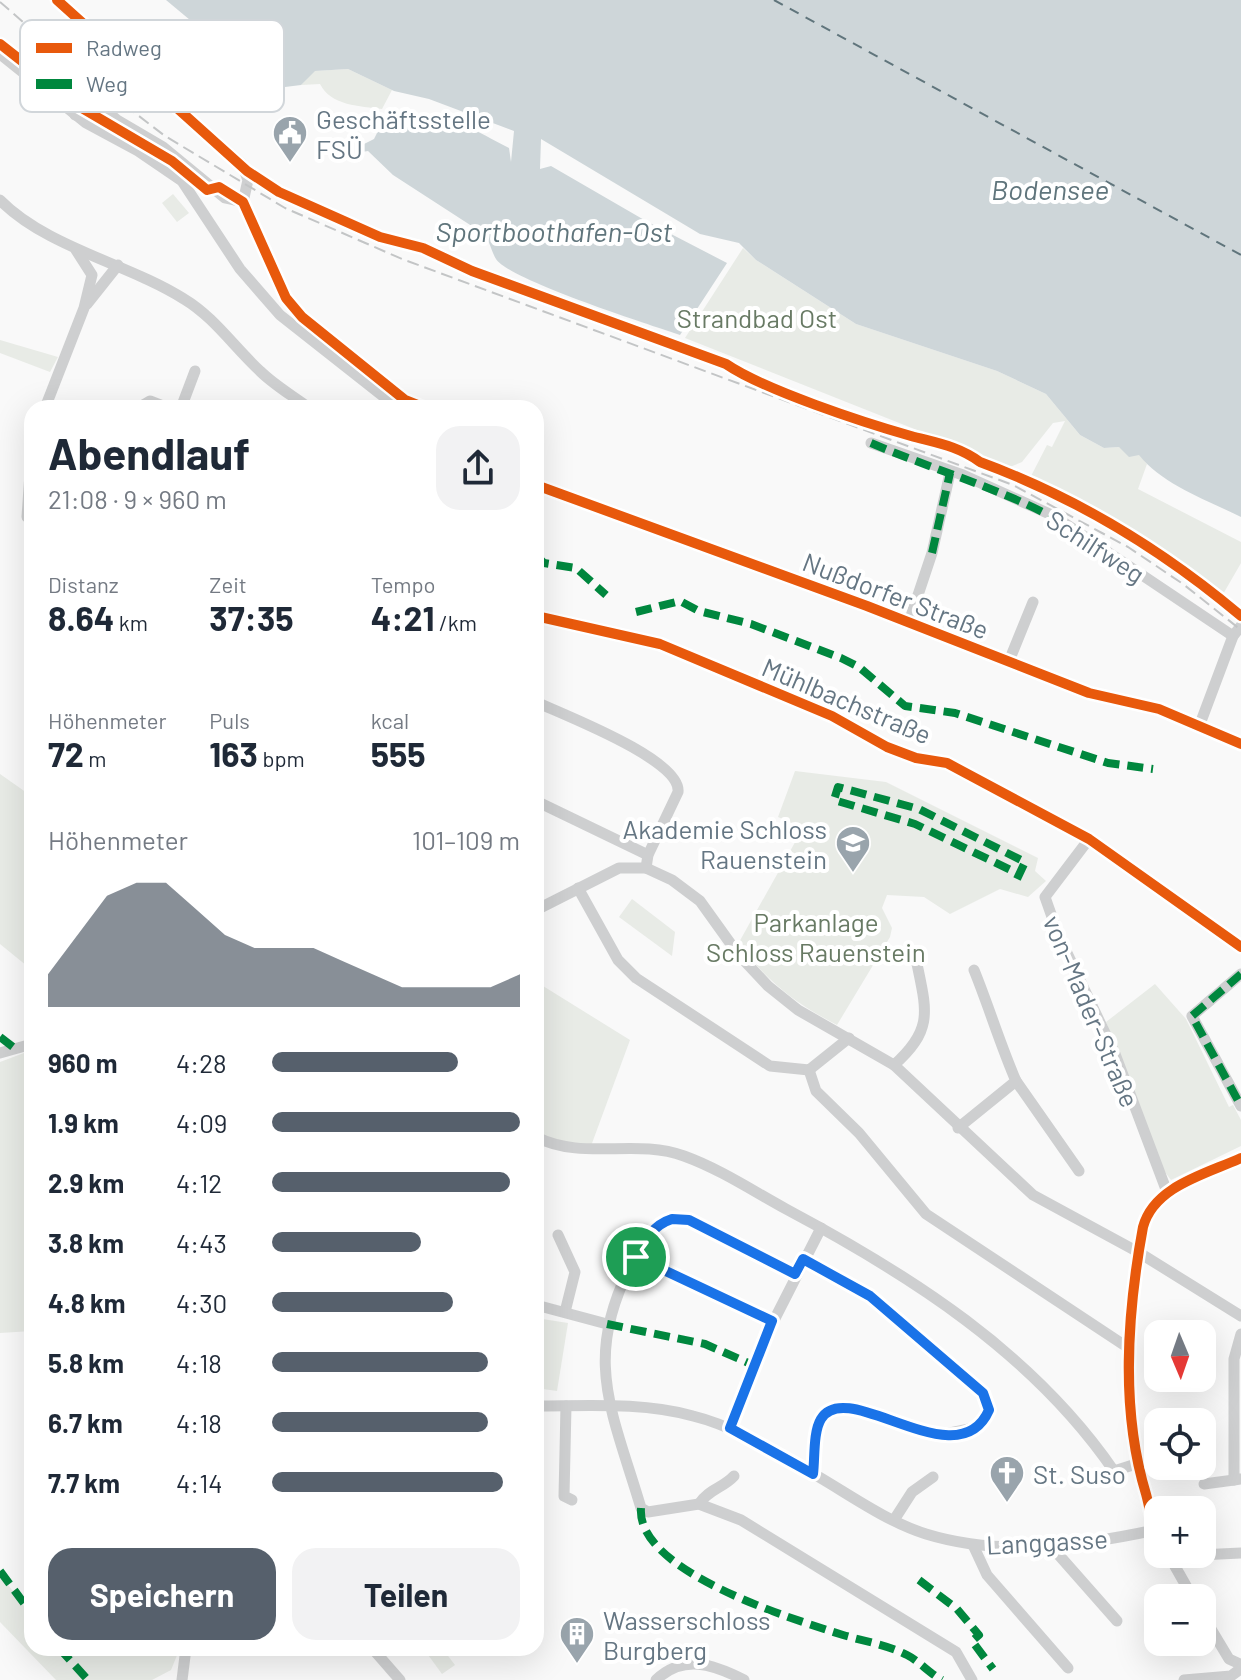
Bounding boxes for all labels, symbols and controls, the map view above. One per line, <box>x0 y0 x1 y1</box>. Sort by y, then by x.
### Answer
legend <box>20 20 284 112</box>
text: Radweg <box>86 34 162 60</box>
text: Weg <box>86 70 128 96</box>
place label: Geschäftsstelle FSÜ <box>316 103 491 164</box>
public building icon: Geschäftsstelle FSÜ <box>271 114 309 164</box>
water label: Bodensee <box>991 172 1109 206</box>
water label: Sportboothafen-Ost <box>436 214 673 248</box>
park label: Strandbad Ost <box>677 302 837 333</box>
text: Abendlauf <box>48 426 250 479</box>
button: share <box>436 426 520 510</box>
text: 21:08 · 9 × 960 m <box>48 483 227 514</box>
street label: Schilfweg <box>1041 503 1151 589</box>
street label: Nußdorfer Straße <box>799 545 993 645</box>
text: Distanz <box>48 571 119 597</box>
text: Zeit <box>209 571 247 597</box>
text: Tempo <box>371 571 436 597</box>
text: 8.64 <box>48 597 114 638</box>
text: 37:35 <box>209 597 294 638</box>
text: 4:21 <box>371 597 434 638</box>
text: km <box>114 609 148 635</box>
text: /km <box>434 609 477 635</box>
street label: Mühlbachstraße <box>758 650 936 750</box>
text: Höhenmeter <box>48 707 167 733</box>
text: Puls <box>209 707 250 733</box>
text: kcal <box>371 707 409 733</box>
text: 72 <box>48 733 84 774</box>
text: 163 <box>209 733 258 774</box>
text: 555 <box>371 733 426 774</box>
text: m <box>84 745 107 771</box>
text: bpm <box>258 745 305 771</box>
place label: Akademie Schloss Rauenstein <box>622 813 827 874</box>
text: Höhenmeter <box>48 824 188 855</box>
text: 101–109 m <box>412 824 520 855</box>
school or university icon: Akademie Schloss Rauenstein <box>834 824 872 874</box>
park label: Parkanlage Schloss Rauenstein <box>706 906 926 967</box>
street label: von-Mader-Straße <box>1038 910 1146 1112</box>
text: 960 m <box>48 1047 118 1078</box>
text: 4:28 <box>176 1047 227 1078</box>
text: 1.9 km <box>48 1107 119 1138</box>
text: 4:09 <box>176 1107 227 1138</box>
text: 2.9 km <box>48 1167 124 1198</box>
text: 4:12 <box>176 1167 222 1198</box>
pin <box>602 1223 670 1291</box>
text: 3.8 km <box>48 1227 124 1258</box>
text: 4:43 <box>176 1227 227 1258</box>
icon: arrive <box>614 1235 658 1279</box>
text: 4.8 km <box>48 1287 126 1318</box>
text: 4:30 <box>176 1287 227 1318</box>
north arrow <box>1144 1320 1216 1392</box>
map controls <box>1144 1320 1216 1656</box>
text: 5.8 km <box>48 1347 124 1378</box>
text: 4:18 <box>176 1347 222 1378</box>
text: 6.7 km <box>48 1407 123 1438</box>
text: 4:18 <box>176 1407 222 1438</box>
button: locate <box>1144 1408 1216 1480</box>
church icon: St. Suso <box>988 1454 1026 1504</box>
place label: St. Suso <box>1033 1458 1126 1489</box>
text: 7.7 km <box>48 1467 120 1498</box>
text: 4:14 <box>176 1467 223 1498</box>
button: + <box>1144 1496 1216 1568</box>
street label: Langgasse <box>985 1522 1109 1560</box>
button: Speichern <box>48 1548 276 1640</box>
button: Teilen <box>292 1548 520 1640</box>
button: − <box>1144 1584 1216 1656</box>
place label: Wasserschloss Burgberg <box>603 1604 771 1665</box>
building icon: Wasserschloss Burgberg <box>558 1615 596 1665</box>

